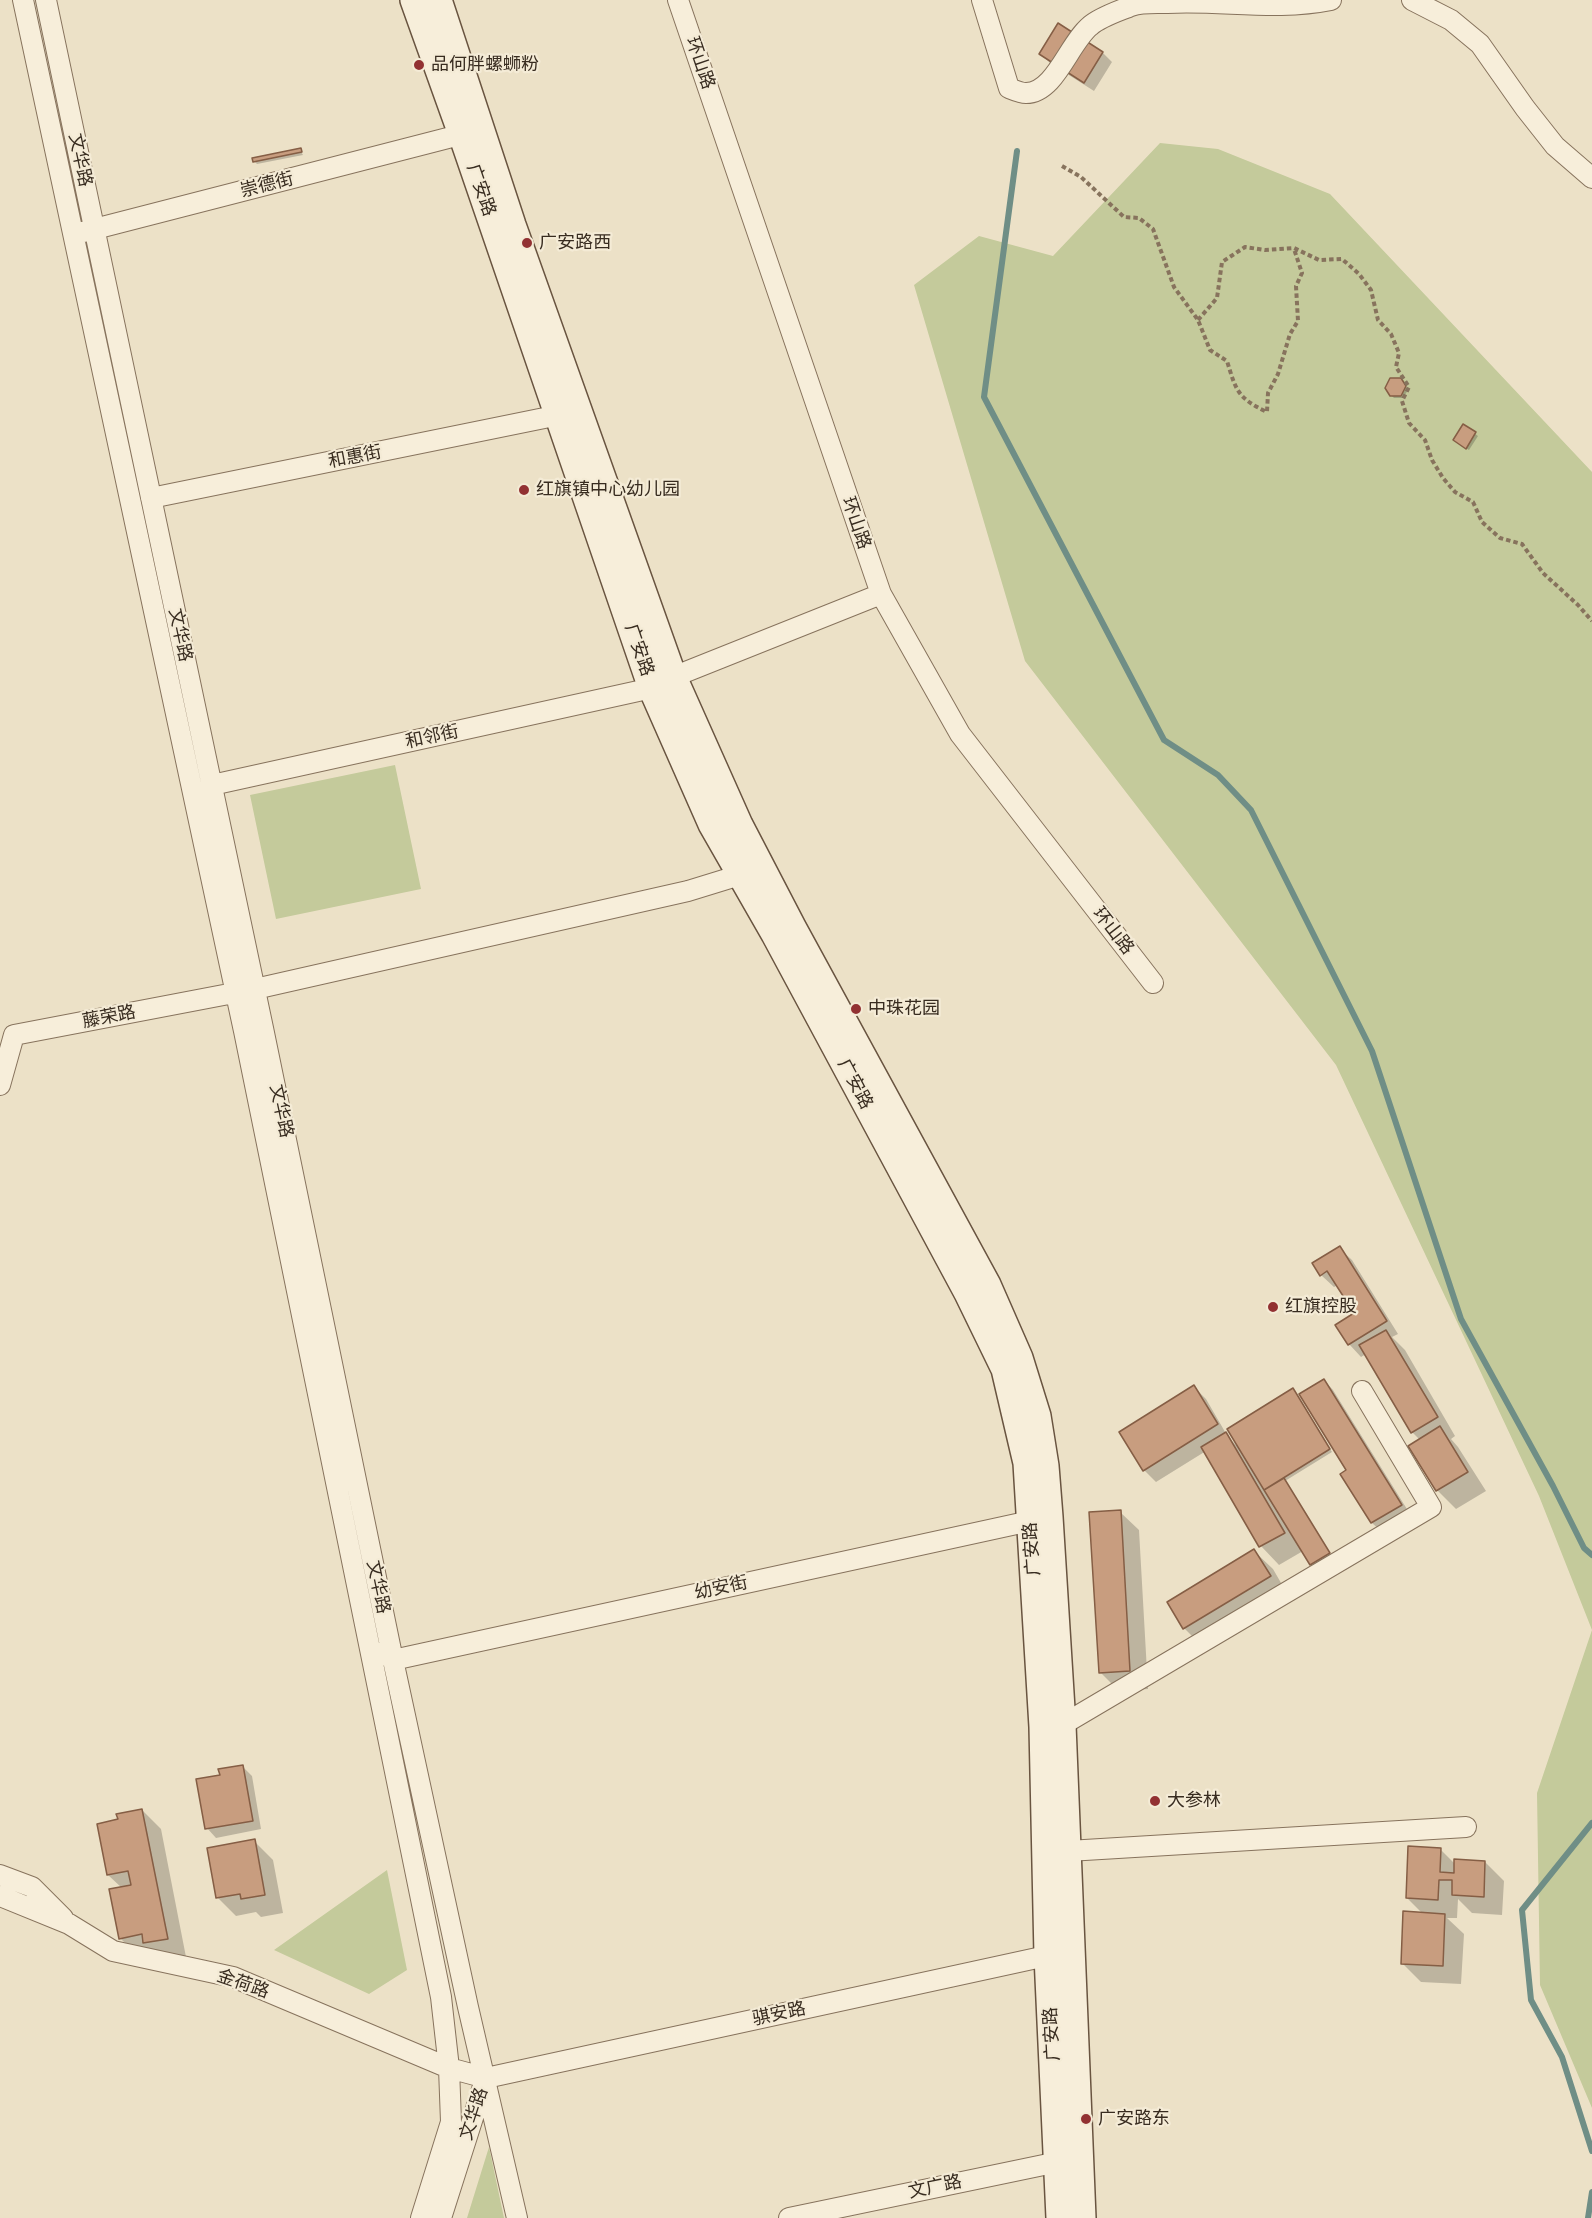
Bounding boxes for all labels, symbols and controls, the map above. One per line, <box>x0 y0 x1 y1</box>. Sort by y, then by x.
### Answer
street label: 环山路 <box>681 34 719 92</box>
place label: 品何胖螺蛳粉 <box>431 54 539 76</box>
marker: 品何胖螺蛳粉 <box>412 58 426 72</box>
street label: 文华路 <box>64 131 96 189</box>
street label: 广安路 <box>462 161 500 219</box>
street label: 崇德街 <box>238 168 296 202</box>
place label: 广安路西 <box>539 232 611 254</box>
marker: 广安路西 <box>520 236 534 250</box>
street label: 和惠街 <box>326 441 384 473</box>
place label: 红旗镇中心幼儿园 <box>536 479 680 501</box>
marker: 红旗镇中心幼儿园 <box>517 483 531 497</box>
street label: 环山路 <box>837 494 875 552</box>
street label: 文华路 <box>164 606 196 664</box>
street label: 广安路 <box>620 621 658 679</box>
street label: 和邻街 <box>403 721 461 753</box>
street label: 环山路 <box>1088 903 1138 959</box>
place label: 中珠花园 <box>868 998 940 1020</box>
street label: 藤荣路 <box>80 1001 138 1033</box>
marker: 中珠花园 <box>849 1002 863 1016</box>
street label: 广安路 <box>833 1055 877 1113</box>
street label: 文华路 <box>265 1082 297 1140</box>
place label: 红旗控股 <box>1285 1296 1357 1318</box>
marker: 红旗控股 <box>1266 1300 1280 1314</box>
street label: 广安路 <box>1019 1521 1045 1577</box>
street label: 文华路 <box>362 1558 394 1616</box>
street label: 幼安街 <box>692 1572 750 1604</box>
place label: 大参林 <box>1167 1790 1221 1812</box>
marker: 大参林 <box>1148 1794 1162 1808</box>
street label: 金荷路 <box>214 1965 272 2003</box>
street label: 骐安路 <box>750 1998 808 2030</box>
street label: 广安路 <box>1040 2006 1064 2062</box>
street label: 文华路 <box>455 2085 493 2143</box>
place label: 广安路东 <box>1098 2108 1170 2130</box>
marker: 广安路东 <box>1079 2112 1093 2126</box>
street label: 文广路 <box>906 2171 964 2203</box>

